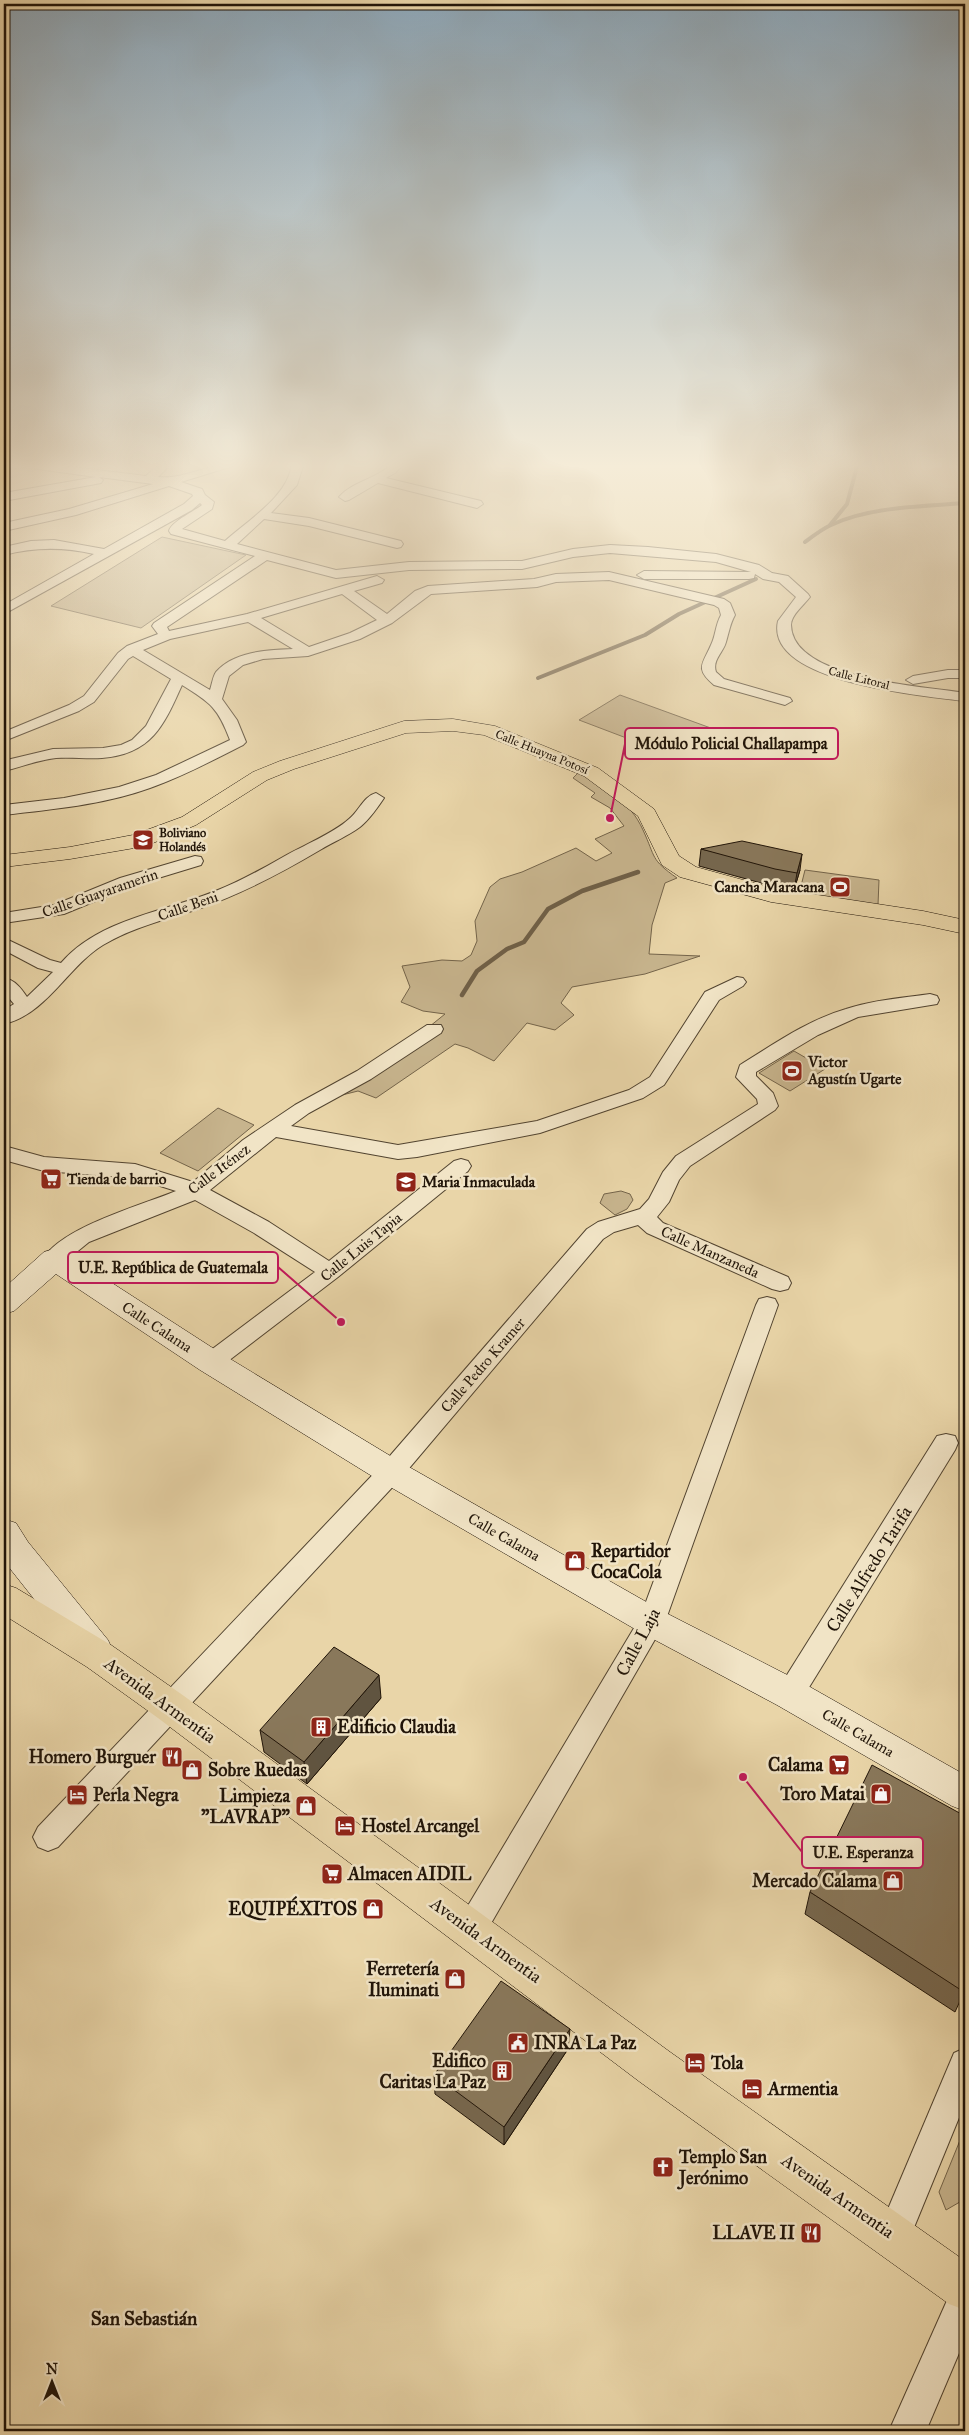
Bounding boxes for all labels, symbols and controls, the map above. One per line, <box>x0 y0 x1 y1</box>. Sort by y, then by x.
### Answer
street label: Calle Litoral <box>827 664 892 693</box>
street label: Calle Huayna Potosí <box>493 727 591 777</box>
callout: Módulo Policial Challapampa <box>625 728 838 759</box>
text: Módulo Policial Challapampa <box>634 734 829 754</box>
place label: Boliviano Holandés <box>159 826 206 854</box>
school or university icon: Boliviano Holandés <box>131 828 155 852</box>
street label: Calle Guayaramerin <box>40 865 160 921</box>
sports icon: Cancha Maracana <box>828 875 852 899</box>
place label: Cancha Maracana <box>714 878 825 896</box>
street label: Calle Beni <box>156 887 220 925</box>
place label: Victor Agustín Ugarte <box>807 1053 902 1089</box>
sports icon: Victor Agustín Ugarte <box>780 1059 804 1083</box>
street label: Calle Iténez <box>184 1140 254 1198</box>
supermarket icon: Tienda de barrio <box>39 1167 63 1191</box>
place label: Tienda de barrio <box>66 1170 167 1188</box>
school or university icon: Maria Inmaculada <box>394 1170 418 1194</box>
place label: Maria Inmaculada <box>422 1173 536 1191</box>
street label: Calle Luis Tapia <box>317 1208 406 1285</box>
street label: Calle Manzaneda <box>658 1222 762 1282</box>
callout: U.E. República de Guatemala <box>68 1252 278 1283</box>
text: U.E. República de Guatemala <box>78 1258 269 1278</box>
street label: Calle Calama <box>119 1298 196 1357</box>
street label: Calle Pedro Kramer <box>437 1314 529 1416</box>
street label: Calle Alfredo Tarifa <box>821 1502 917 1636</box>
street label: Calle Calama <box>465 1509 544 1565</box>
place label: Repartidor CocaCola <box>591 1540 672 1583</box>
shop icon: Repartidor CocaCola <box>563 1549 587 1573</box>
street label: Calle Laja <box>611 1604 665 1680</box>
street label: Avenida Armentia <box>99 1652 220 1748</box>
street label: Calle Calama <box>819 1705 898 1761</box>
building icon: Edificio Claudia <box>309 1715 333 1739</box>
place label: Edificio Claudia <box>337 1716 456 1738</box>
restaurant icon: Homero Burguer <box>160 1745 184 1769</box>
place label: Homero Burguer <box>29 1746 157 1769</box>
supermarket icon: Calama <box>827 1753 851 1777</box>
place label: Calama <box>768 1754 823 1776</box>
shop icon: Sobre Ruedas <box>180 1758 204 1782</box>
place label: Sobre Ruedas <box>208 1759 307 1781</box>
shop icon: Toro Matai <box>869 1782 893 1806</box>
hotel icon: Perla Negra <box>65 1783 89 1807</box>
place label: Toro Matai <box>779 1783 866 1805</box>
place label: Perla Negra <box>93 1784 179 1807</box>
place label: Limpieza "LAVRAP" <box>201 1785 291 1828</box>
shop icon: Limpieza "LAVRAP" <box>294 1794 318 1818</box>
hotel icon: Hostel Arcangel <box>333 1814 357 1838</box>
place label: Hostel Arcangel <box>361 1815 480 1838</box>
callout: U.E. Esperanza <box>802 1837 923 1868</box>
text: U.E. Esperanza <box>812 1843 915 1863</box>
supermarket icon: Almacen AIDIL <box>320 1862 344 1886</box>
place label: Almacen AIDIL <box>347 1863 472 1885</box>
shop icon: Mercado Calama <box>881 1869 905 1893</box>
place label: Mercado Calama <box>752 1870 877 1892</box>
street label: Avenida Armentia <box>425 1892 546 1988</box>
place label: EQUIPÉXITOS <box>228 1895 357 1921</box>
shop icon: EQUIPÉXITOS <box>361 1897 385 1921</box>
place label: Ferretería Iluminati <box>366 1958 440 2001</box>
shop icon: Ferretería Iluminati <box>443 1967 467 1991</box>
public building icon: INRA La Paz <box>506 2031 530 2055</box>
place label: INRA La Paz <box>534 2032 637 2054</box>
place label: Edifico Caritas La Paz <box>379 2050 487 2093</box>
hotel icon: Tola <box>683 2051 707 2075</box>
place label: Tola <box>710 2052 744 2074</box>
building icon: Edifico Caritas La Paz <box>490 2059 514 2083</box>
hotel icon: Armentia <box>740 2077 764 2101</box>
place label: Armentia <box>767 2078 838 2100</box>
place label: Templo San Jerónimo <box>677 2146 767 2190</box>
street label: Avenida Armentia <box>777 2148 899 2243</box>
church icon: Templo San Jerónimo <box>651 2155 675 2179</box>
restaurant icon: LLAVE II <box>799 2221 823 2245</box>
place label: LLAVE II <box>712 2222 795 2244</box>
district label: San Sebastián <box>91 2307 198 2330</box>
north arrow <box>28 2358 78 2408</box>
text: N <box>46 2361 58 2378</box>

